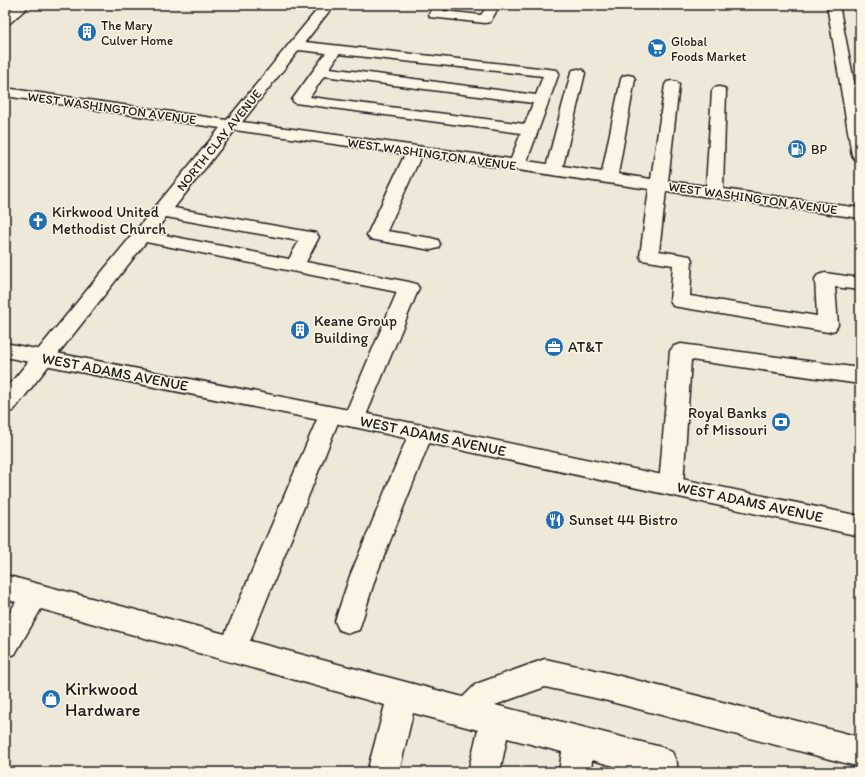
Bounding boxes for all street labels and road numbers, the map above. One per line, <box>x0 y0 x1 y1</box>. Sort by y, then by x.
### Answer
street label: NORTH CLAY AVENUE <box>173 86 265 194</box>
street label: WEST WASHINGTON AVENUE <box>27 89 197 127</box>
street label: WEST WASHINGTON AVENUE <box>347 135 517 173</box>
street label: WEST WASHINGTON AVENUE <box>668 179 838 217</box>
street label: WEST ADAMS AVENUE <box>40 349 190 395</box>
street label: WEST ADAMS AVENUE <box>358 412 508 460</box>
street label: WEST ADAMS AVENUE <box>675 478 825 526</box>

